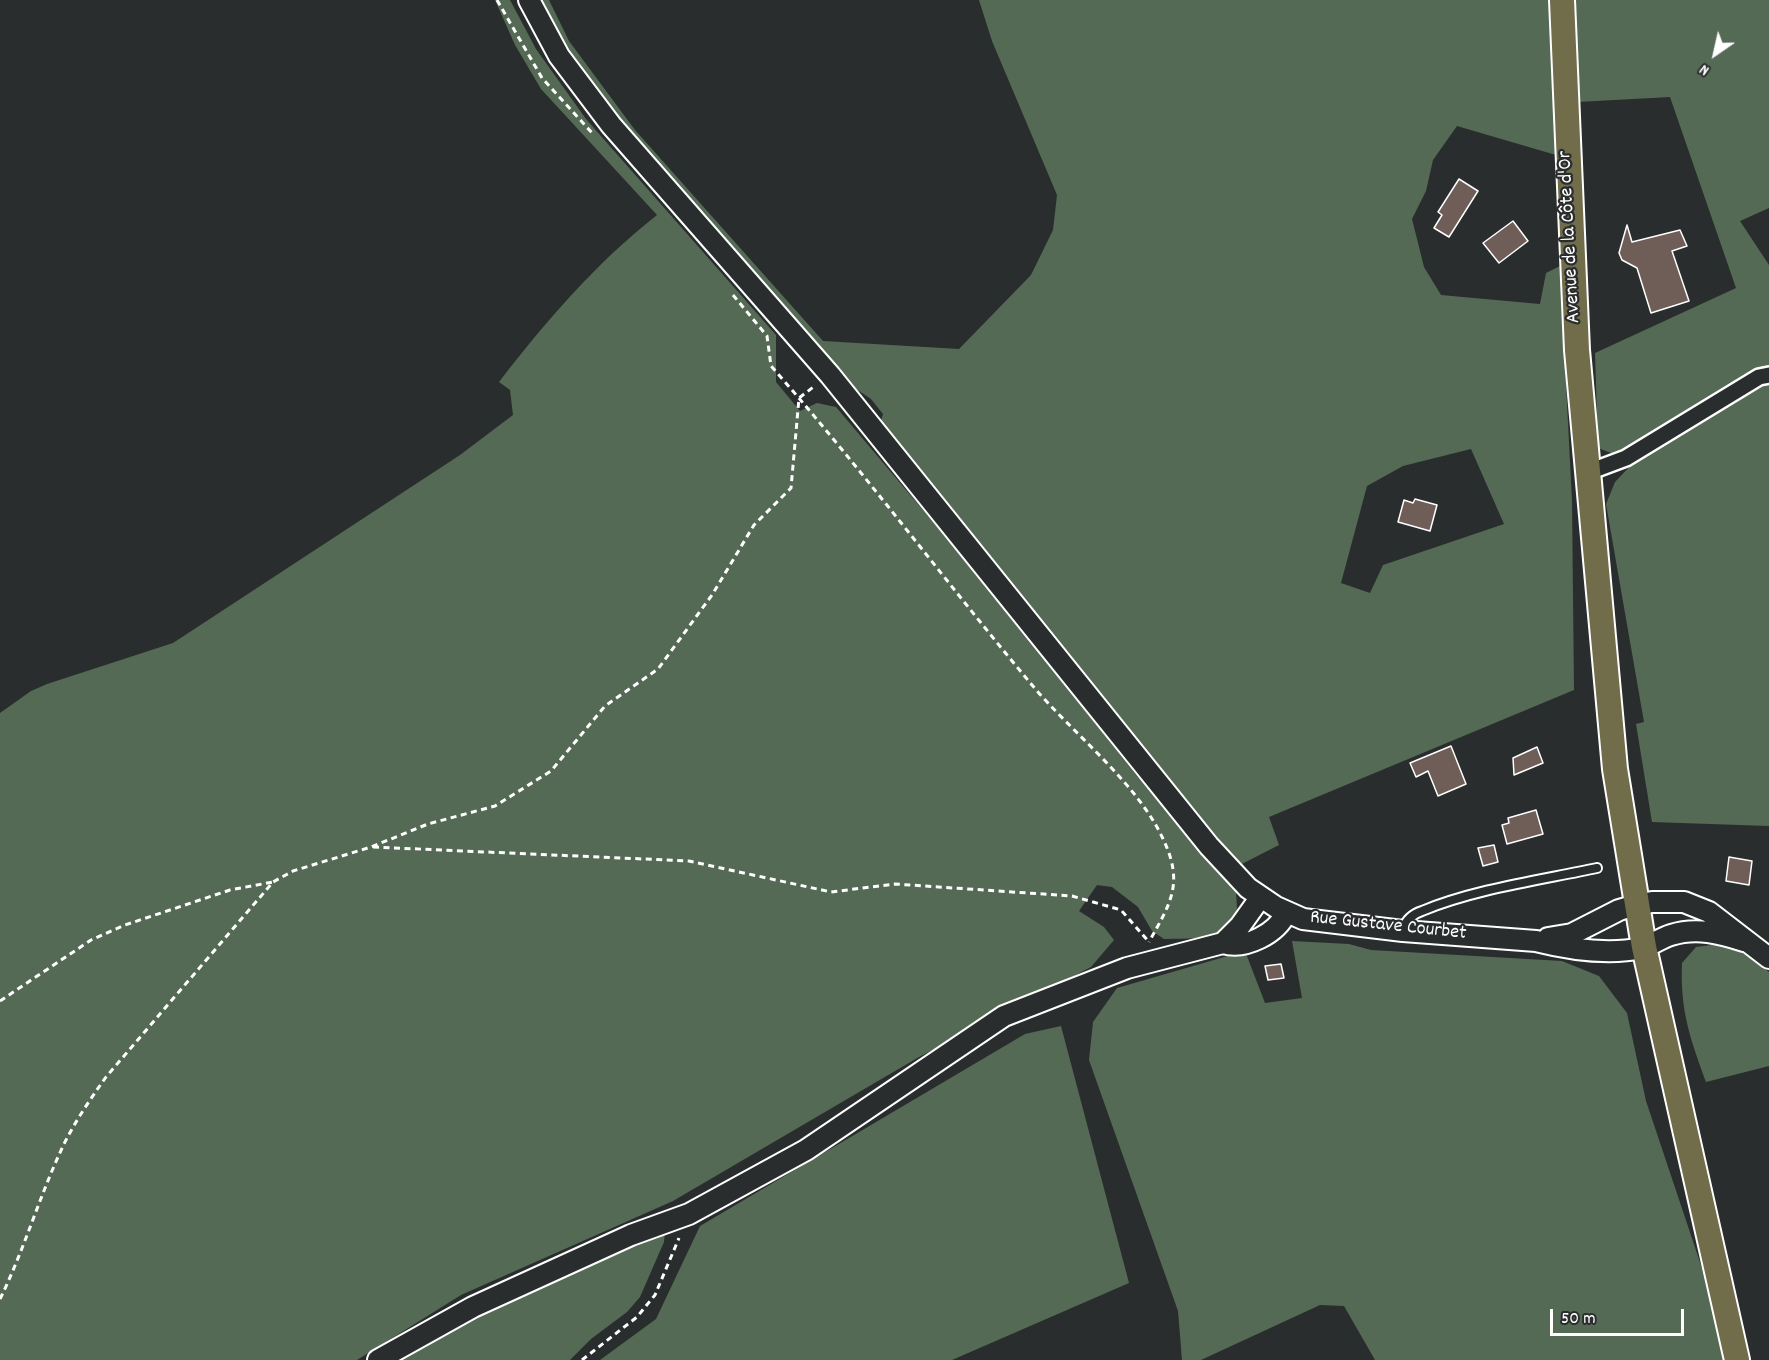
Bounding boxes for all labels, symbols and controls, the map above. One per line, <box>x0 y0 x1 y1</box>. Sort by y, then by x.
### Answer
north arrow <box>1685 24 1745 84</box>
text: N <box>1695 58 1714 81</box>
street label: Avenue de la Côte d'Or <box>1555 150 1587 324</box>
street label: Rue Gustave Courbet <box>1309 907 1467 947</box>
scale bar <box>1553 1297 1686 1335</box>
text: 50 m <box>1561 1307 1596 1332</box>

